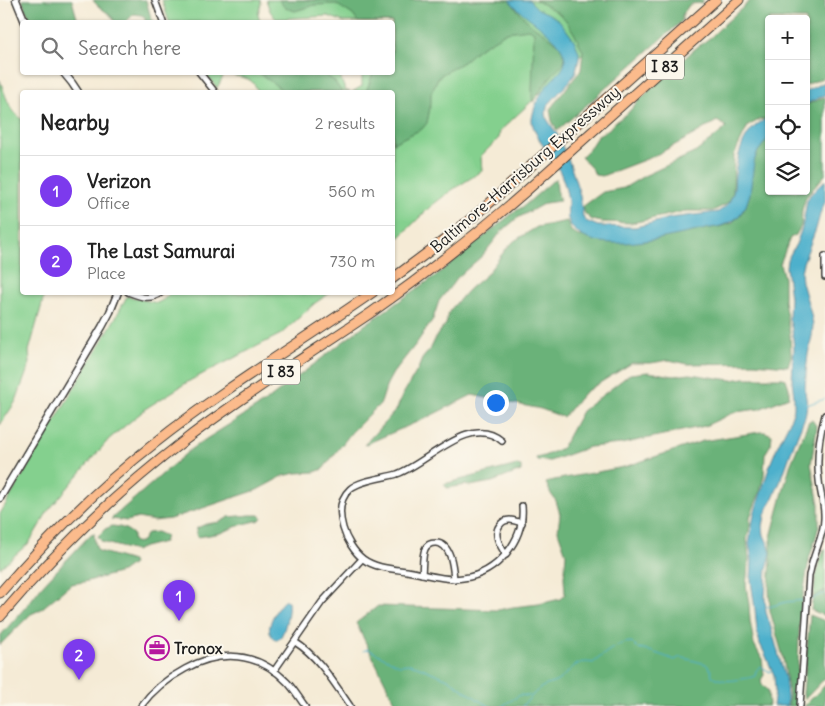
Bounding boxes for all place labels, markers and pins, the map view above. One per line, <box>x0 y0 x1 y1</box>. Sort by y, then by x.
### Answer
pin: 1 <box>163 580 195 621</box>
office icon: Tronox <box>144 635 170 661</box>
place label: Tronox <box>174 638 223 658</box>
pin: 2 <box>63 639 95 680</box>

